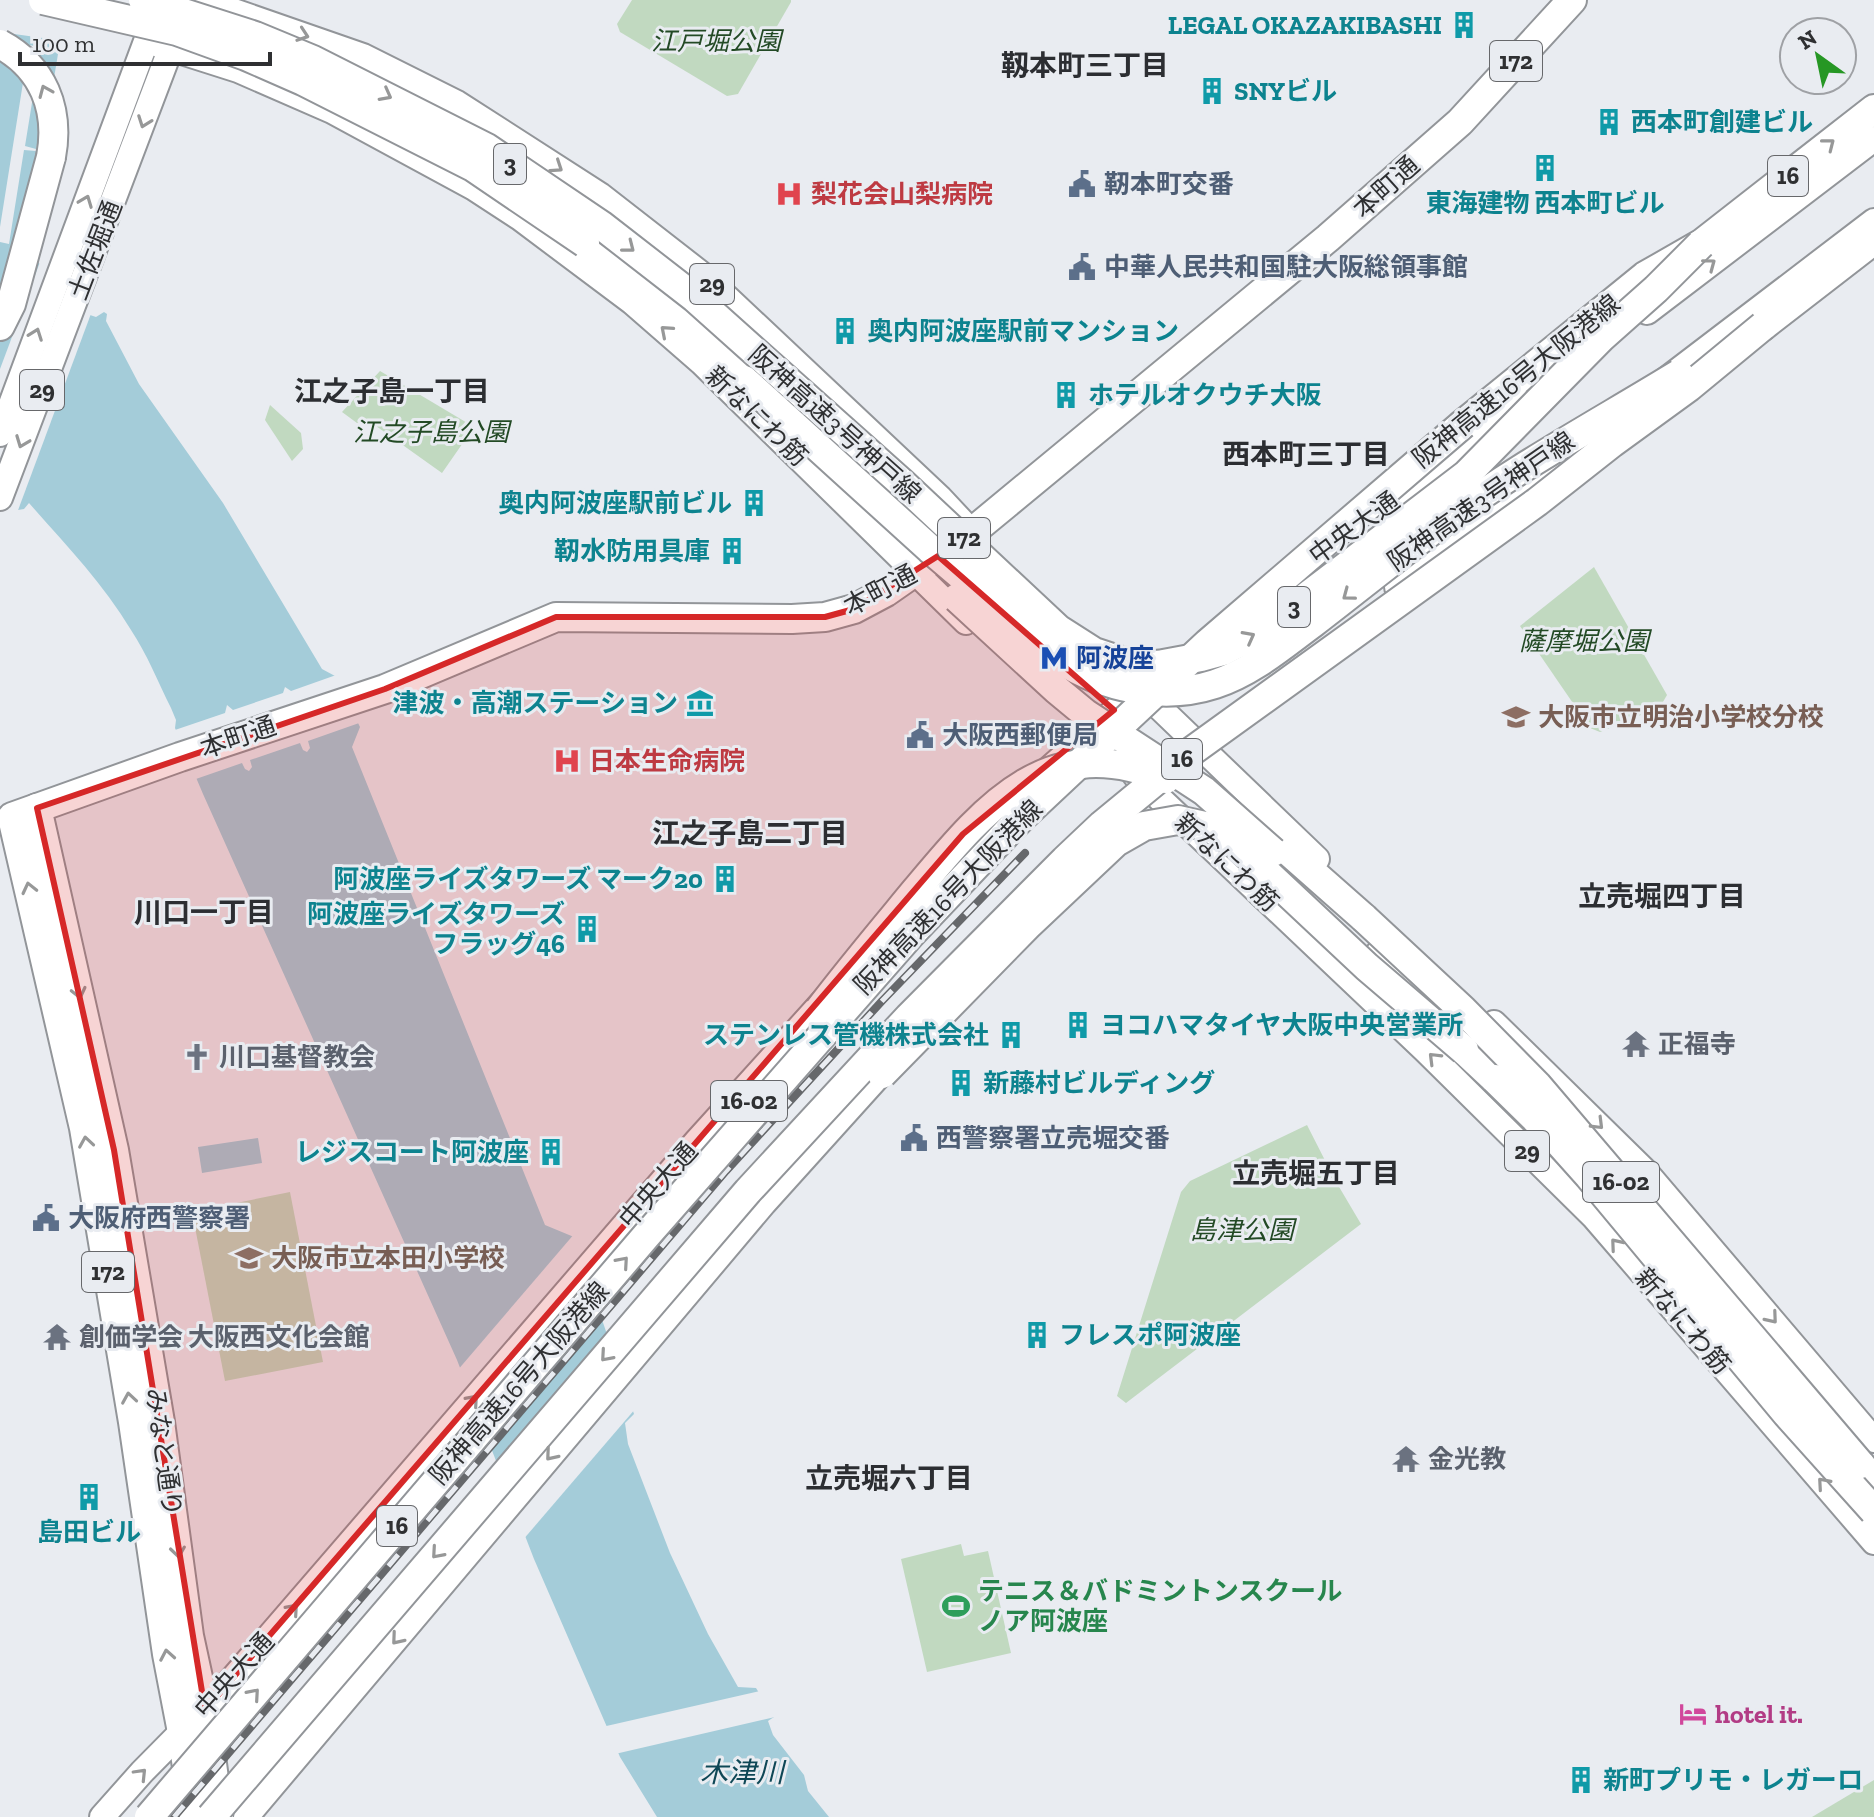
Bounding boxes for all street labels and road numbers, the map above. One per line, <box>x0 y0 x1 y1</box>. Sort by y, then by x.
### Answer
road number: 172 <box>1490 41 1542 81</box>
road number: 3 <box>494 144 526 184</box>
street label: 本町通 <box>1346 149 1426 225</box>
road number: 16 <box>1768 156 1808 196</box>
street label: 土佐堀通 <box>61 196 129 304</box>
road number: 29 <box>690 264 734 304</box>
street label: 阪神高速16号大阪港線 <box>1406 287 1626 475</box>
street label: 阪神高速3号神戸線 <box>742 338 928 510</box>
street label: 新なにわ筋 <box>699 359 815 473</box>
road number: 29 <box>20 370 64 410</box>
street label: 阪神高速3号神戸線 <box>1381 425 1581 577</box>
street label: 中央大通 <box>1303 484 1405 572</box>
road number: 172 <box>938 518 990 558</box>
street label: 本町通 <box>838 558 922 622</box>
road number: 3 <box>1278 587 1310 627</box>
street label: 本町通 <box>196 709 280 765</box>
road number: 16 <box>1162 739 1202 779</box>
street label: 阪神高速16号大阪港線 <box>847 793 1049 1001</box>
street label: 新なにわ筋 <box>1169 806 1285 918</box>
road number: 16-02 <box>711 1081 787 1121</box>
road number: 29 <box>1505 1131 1549 1171</box>
street label: 中央大通 <box>612 1135 704 1235</box>
road number: 16-02 <box>1583 1162 1659 1202</box>
road number: 172 <box>82 1252 134 1292</box>
street label: 新なにわ筋 <box>1628 1261 1738 1381</box>
street label: 阪神高速16号大阪港線 <box>422 1275 616 1491</box>
street label: みなと通り <box>139 1385 189 1519</box>
road number: 16 <box>377 1506 417 1546</box>
street label: 中央大通 <box>187 1626 281 1724</box>

